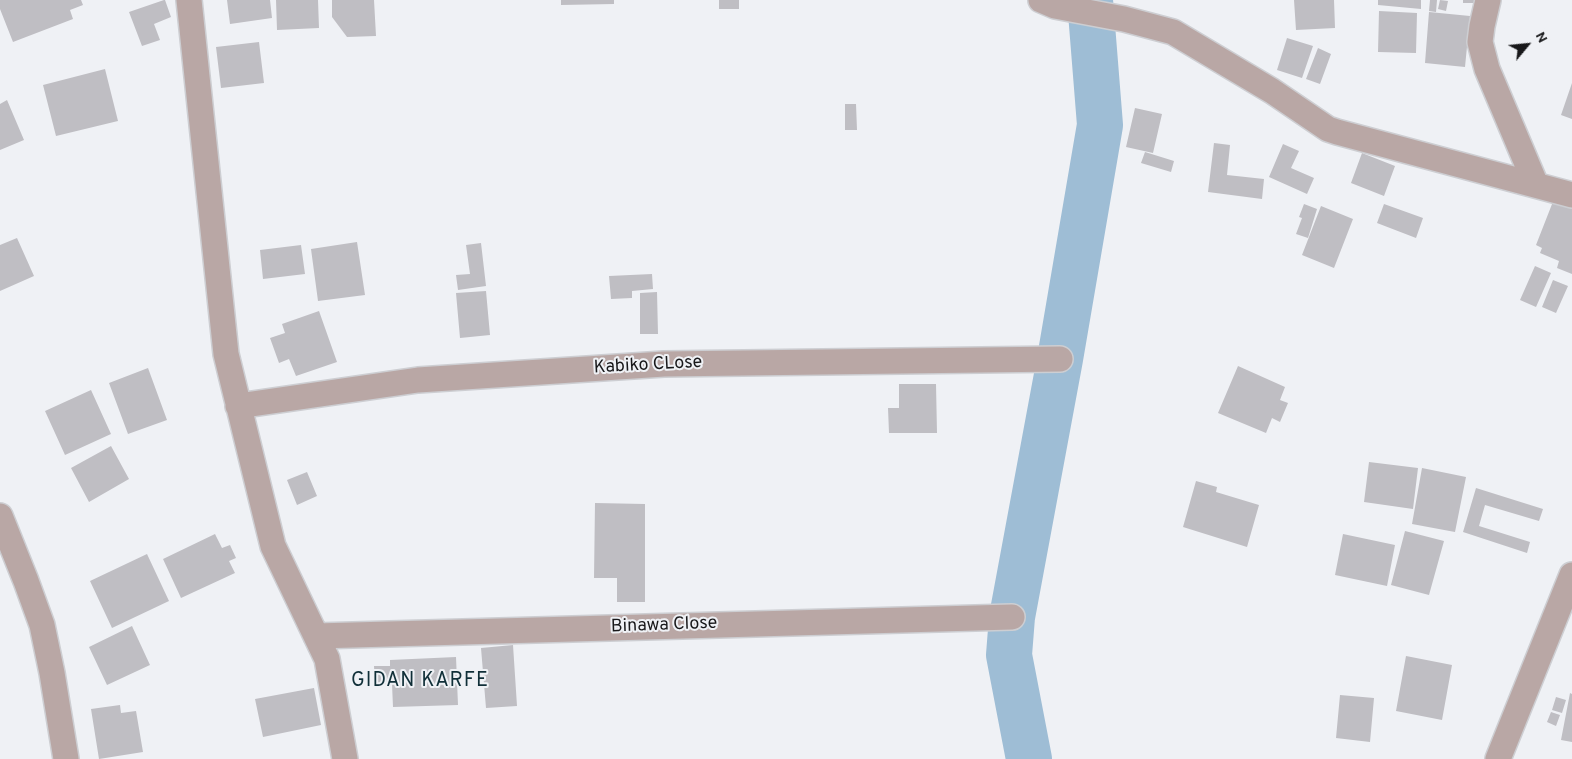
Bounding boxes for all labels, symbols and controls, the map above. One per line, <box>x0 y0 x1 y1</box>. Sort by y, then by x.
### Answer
north arrow <box>1502 20 1552 70</box>
text: N <box>1531 29 1551 46</box>
street label: Kabiko CLose <box>593 352 703 380</box>
street label: Binawa Close <box>610 613 718 639</box>
district label: GIDAN KARFE <box>350 670 490 694</box>

